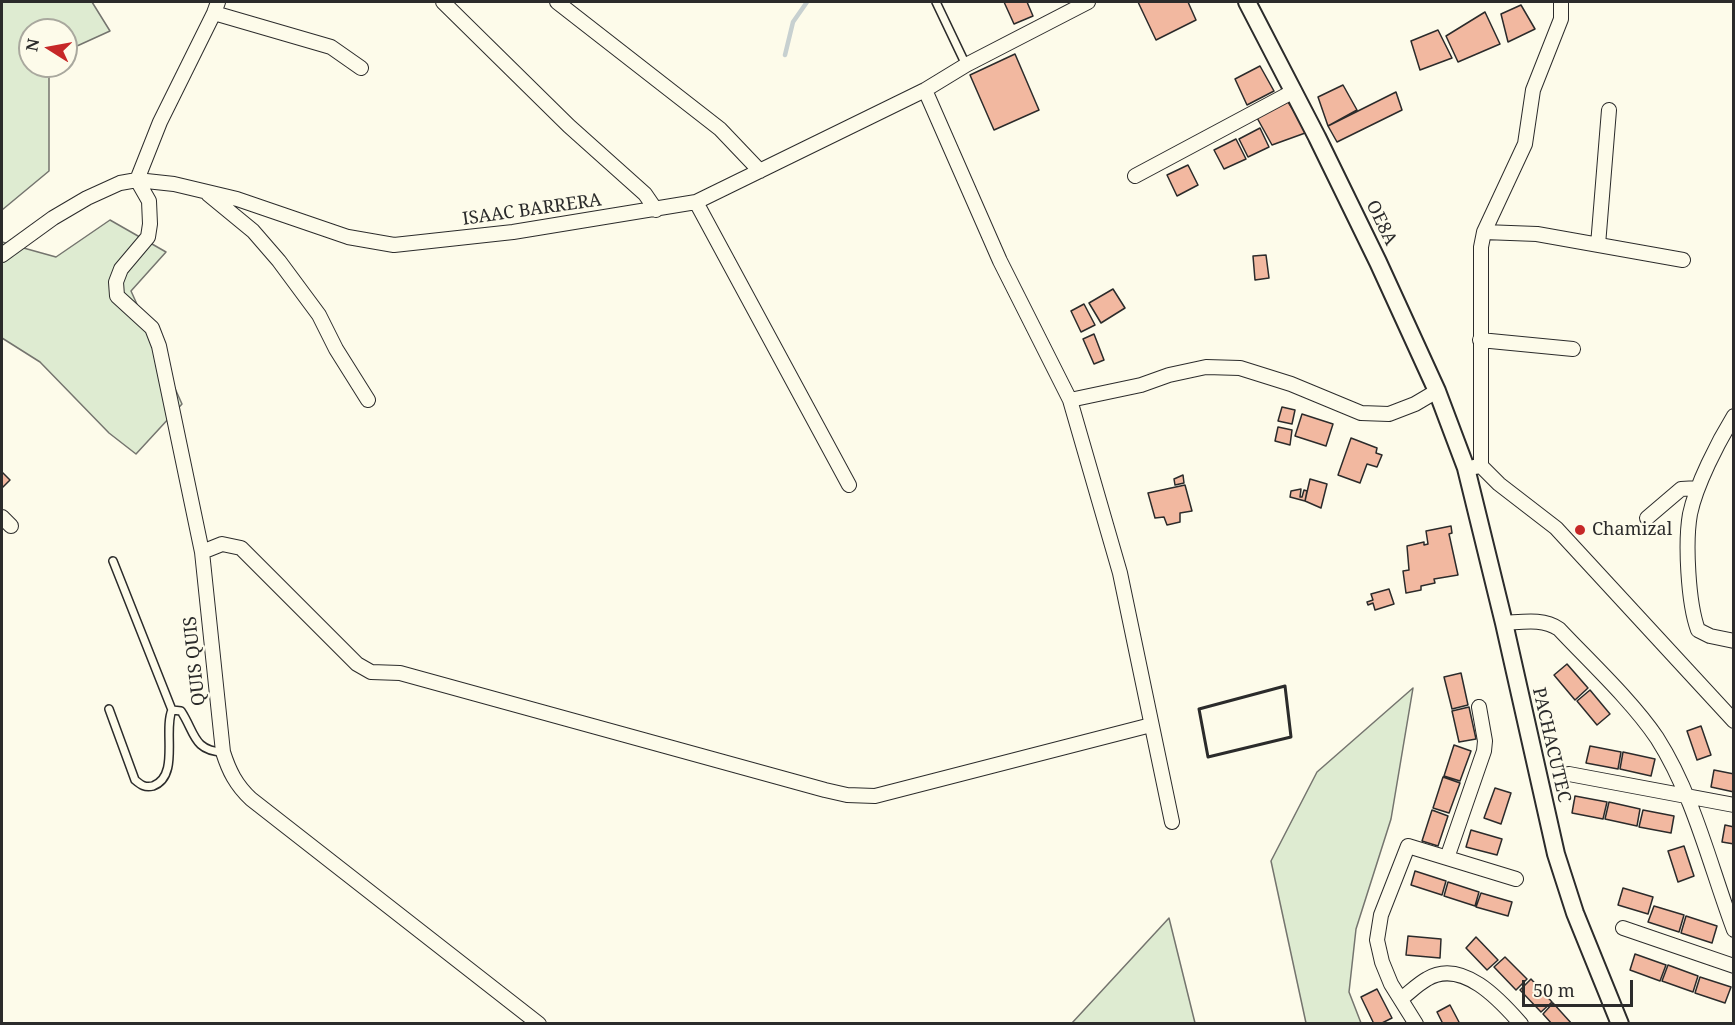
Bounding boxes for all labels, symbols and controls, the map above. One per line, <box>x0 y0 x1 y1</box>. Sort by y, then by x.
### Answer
north arrow <box>18 18 78 78</box>
text: N <box>20 37 44 53</box>
street label: ISAAC BARRERA <box>461 190 603 230</box>
street label: OE8A <box>1361 197 1401 249</box>
place label: Chamizal <box>1592 519 1672 541</box>
marker: Chamizal <box>1573 523 1587 537</box>
street label: QUIS QUIS <box>180 615 210 707</box>
street label: PACHACUTEC <box>1527 685 1575 805</box>
scale bar <box>1525 968 1636 1006</box>
text: 50 m <box>1533 978 1575 1002</box>

